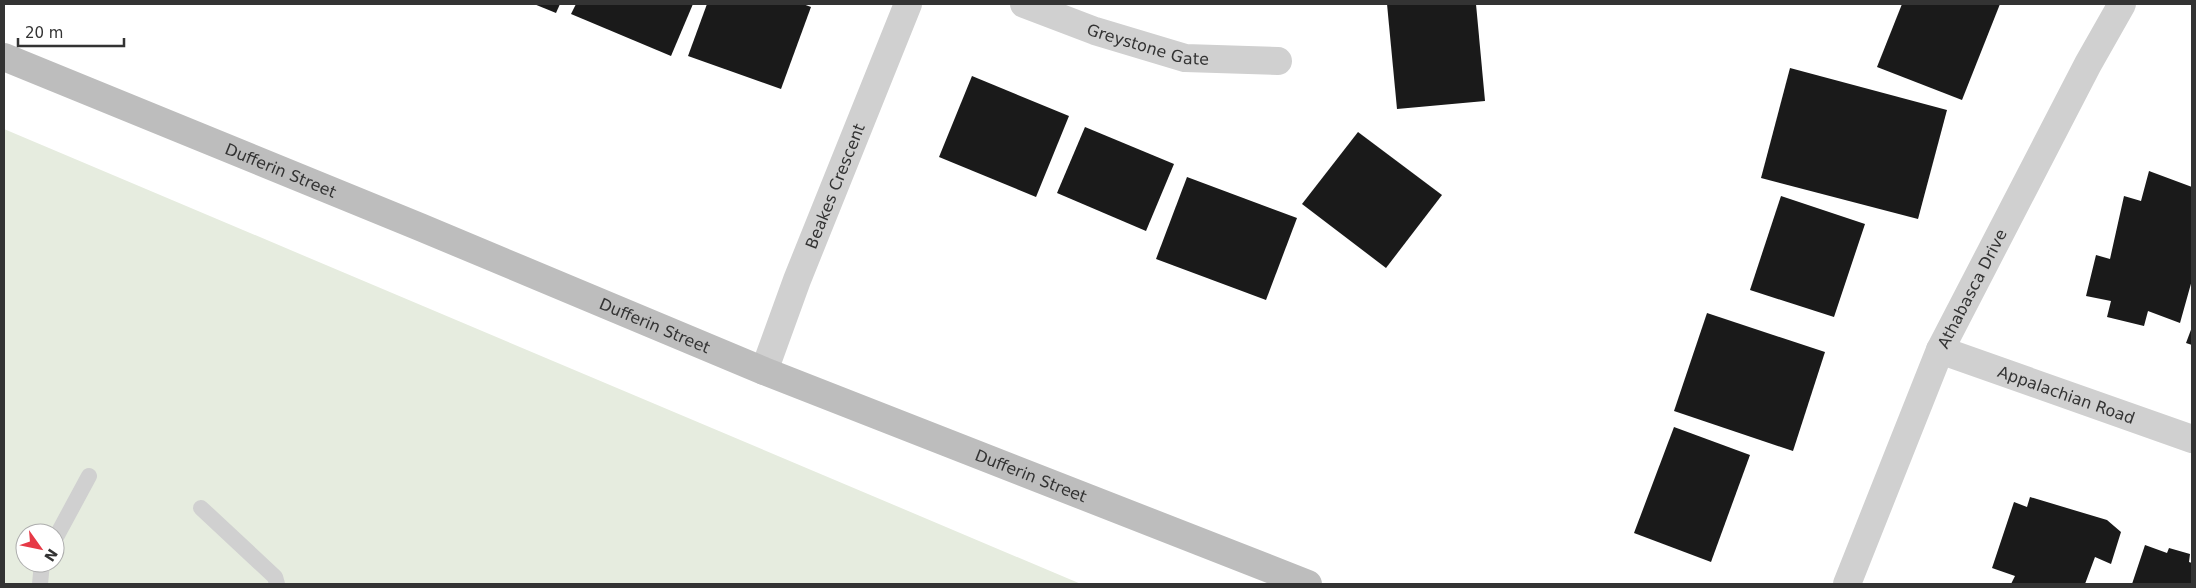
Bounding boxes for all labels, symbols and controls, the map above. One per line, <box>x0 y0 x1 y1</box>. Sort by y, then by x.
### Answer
scale bar <box>18 15 124 47</box>
street label: Greystone Gate <box>1084 19 1209 68</box>
text: 20 m <box>25 24 63 42</box>
street label: Beakes Crescent <box>801 121 868 251</box>
street label: Dufferin Street <box>222 139 339 201</box>
street label: Athabasca Drive <box>1933 226 2010 351</box>
street label: Dufferin Street <box>597 294 713 357</box>
street label: Appalachian Road <box>1995 362 2137 428</box>
street label: Dufferin Street <box>972 445 1089 506</box>
north arrow <box>15 523 65 573</box>
text: N <box>41 546 61 564</box>

